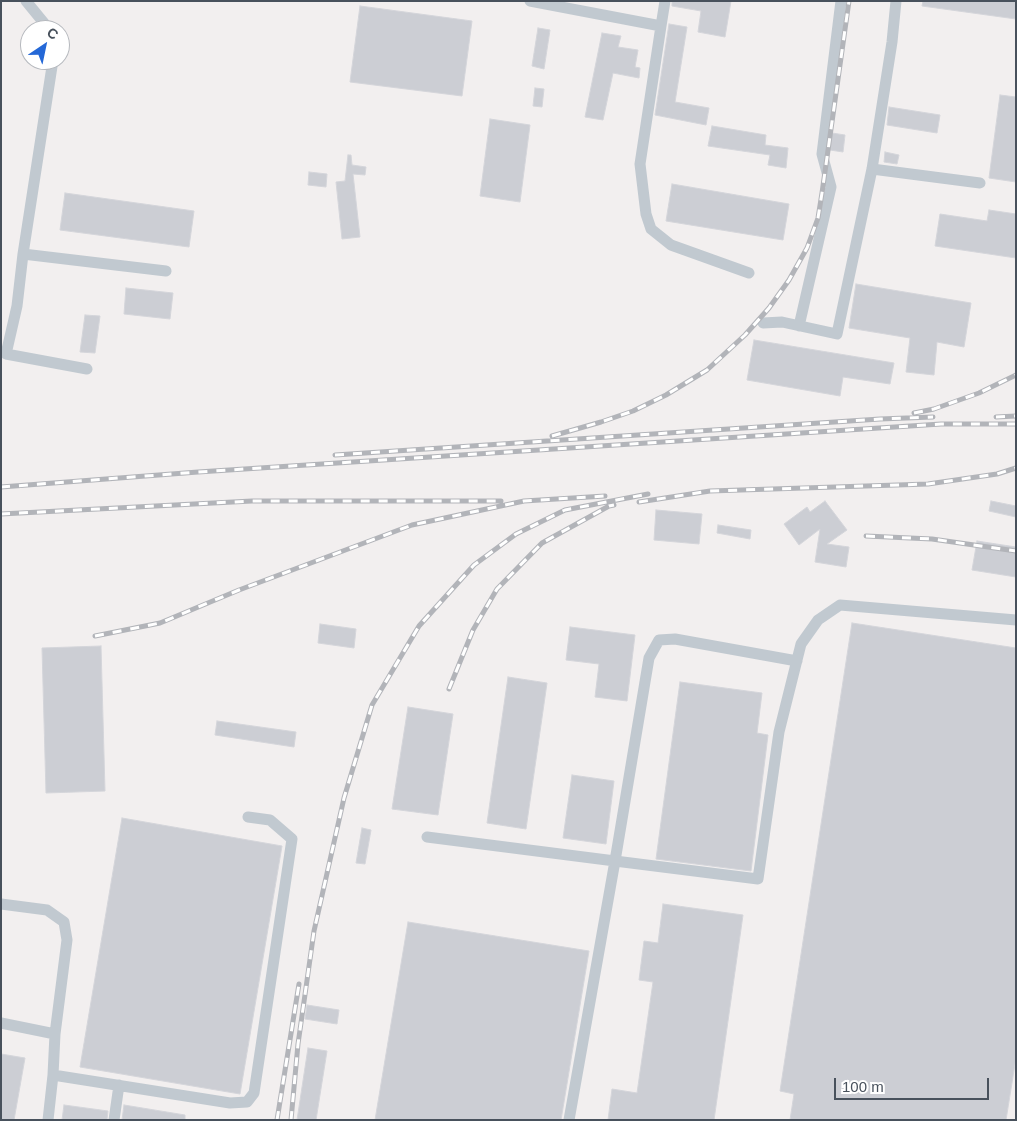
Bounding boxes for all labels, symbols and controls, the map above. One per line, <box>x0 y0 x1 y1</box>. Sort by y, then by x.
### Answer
north arrow <box>20 20 70 70</box>
text: С <box>44 24 61 43</box>
scale bar <box>837 1068 992 1100</box>
text: 100 m <box>842 1078 884 1095</box>

